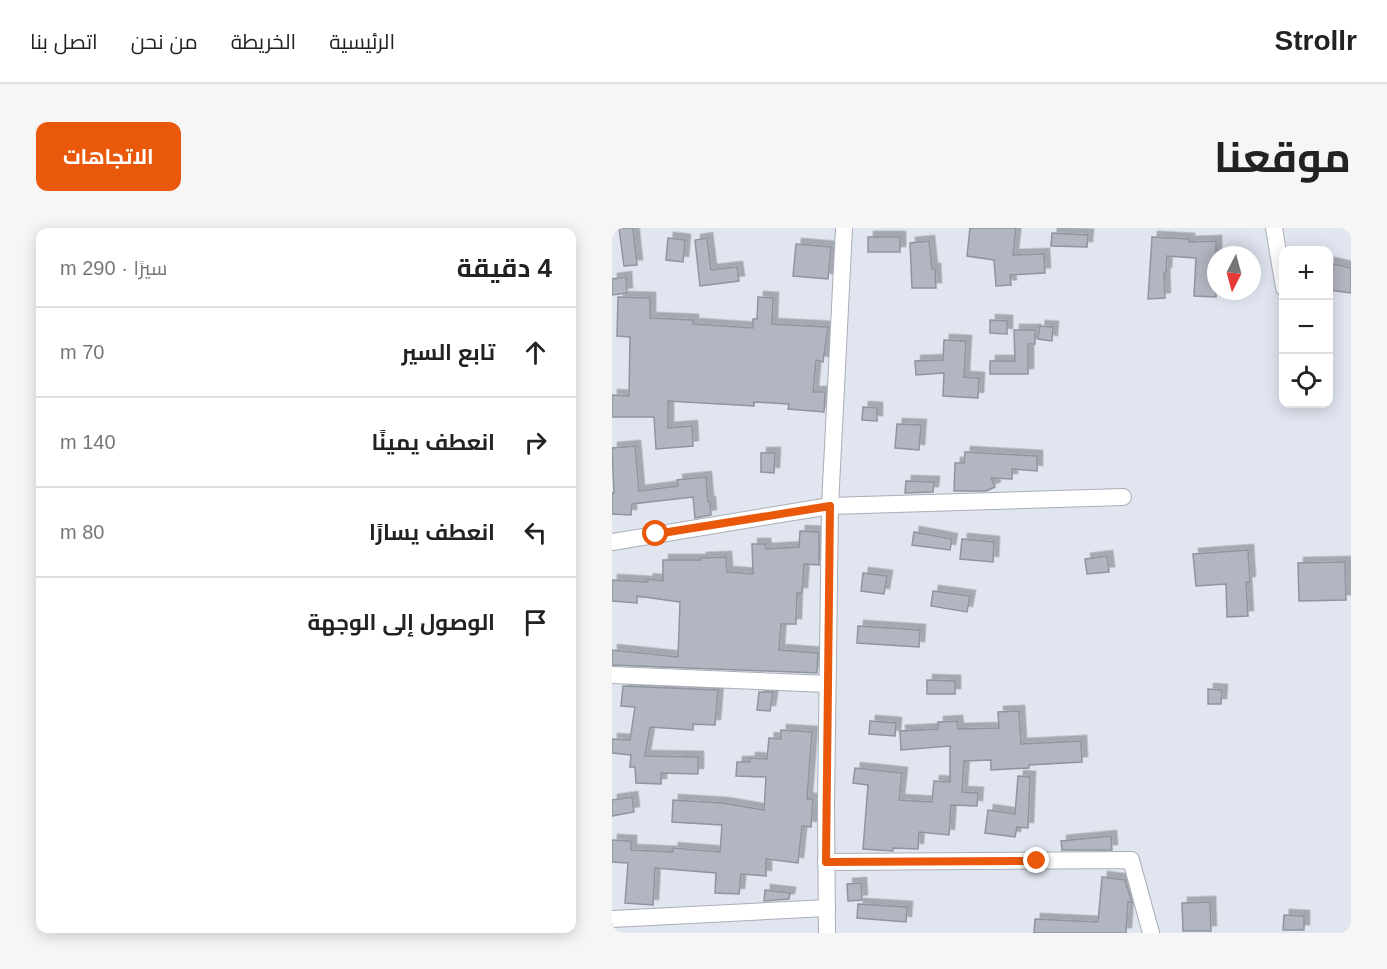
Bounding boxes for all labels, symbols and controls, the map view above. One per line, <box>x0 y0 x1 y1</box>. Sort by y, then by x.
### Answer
text: Strollr <box>1275 25 1357 56</box>
text: اتصل بنا <box>30 30 98 53</box>
text: من نحن <box>131 30 198 53</box>
text: الخريطة <box>231 30 296 53</box>
text: الرئيسية <box>329 30 395 53</box>
button: الاتجاهات <box>36 122 181 191</box>
text: موقعنا <box>1214 134 1351 181</box>
north arrow <box>1207 246 1261 300</box>
map controls <box>1279 246 1333 408</box>
button: + <box>1279 246 1333 300</box>
text: 4 دقيقة <box>457 253 552 283</box>
text: سيرًا · 290 m <box>60 257 167 279</box>
button: − <box>1279 300 1333 354</box>
icon: ahead <box>519 336 552 369</box>
text: تابع السير <box>401 340 495 365</box>
text: 70 m <box>60 341 104 363</box>
button: locate <box>1279 354 1333 408</box>
icon: right <box>519 426 552 459</box>
text: انعطف يمينًا <box>372 430 495 455</box>
text: 140 m <box>60 431 116 453</box>
icon: left <box>519 516 552 549</box>
text: انعطف يسارًا <box>369 520 495 545</box>
route start <box>642 520 668 546</box>
text: 80 m <box>60 521 104 543</box>
icon: arrive <box>519 606 552 639</box>
text: الوصول إلى الوجهة <box>308 610 495 635</box>
route end <box>1023 847 1049 873</box>

